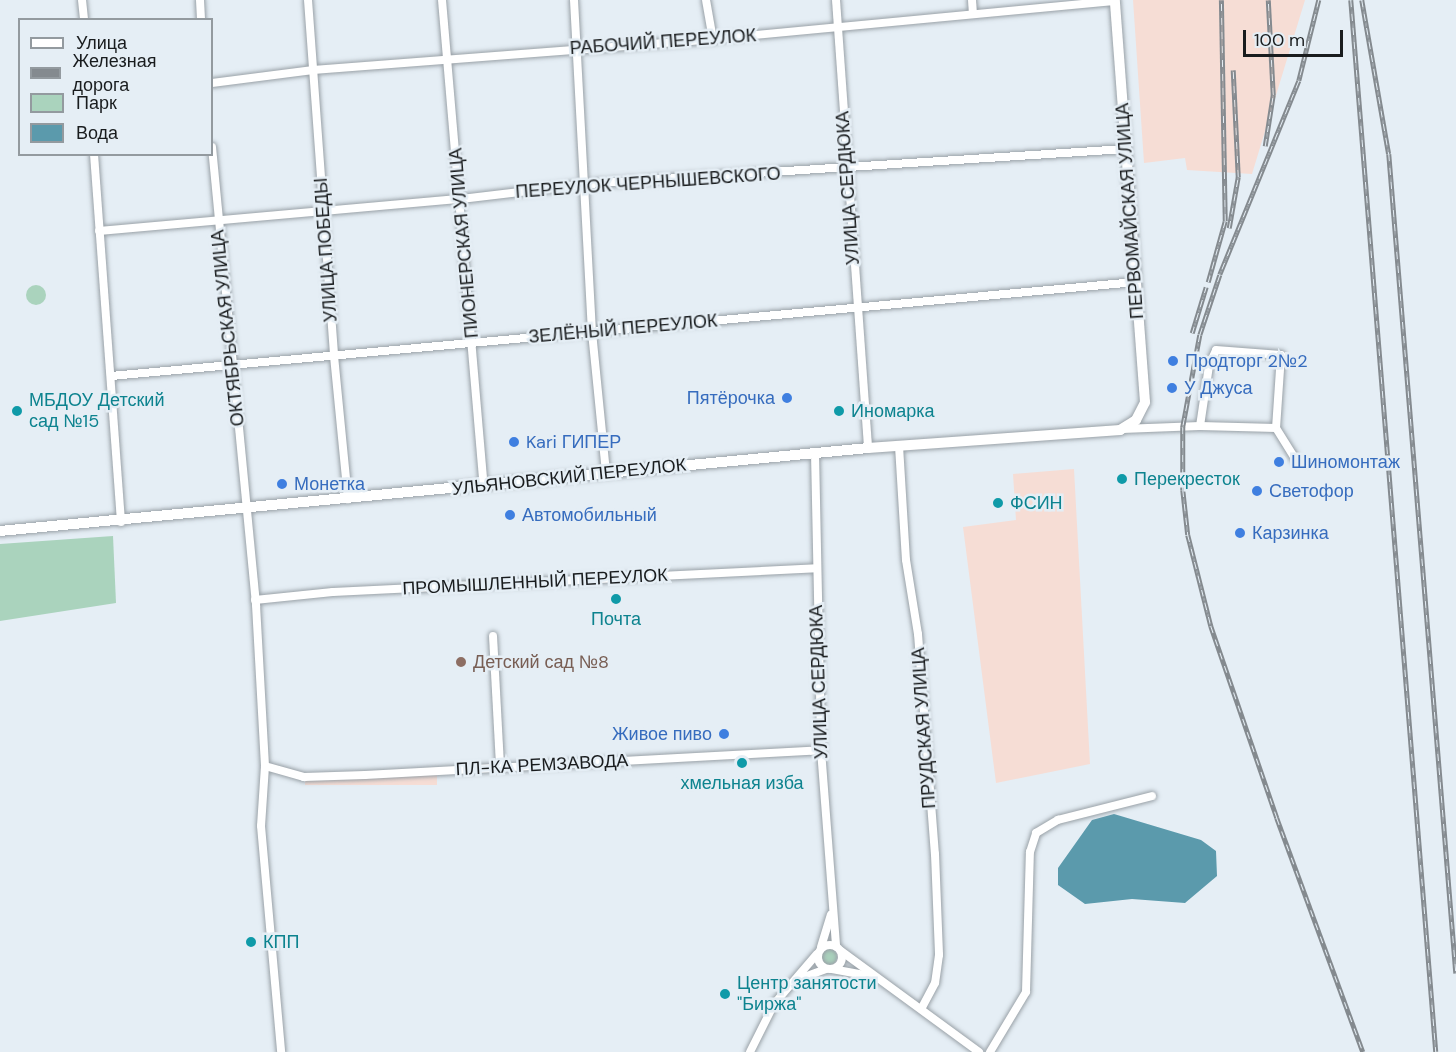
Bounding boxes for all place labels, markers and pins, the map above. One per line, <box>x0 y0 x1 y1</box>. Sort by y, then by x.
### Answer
place label: Продторг 2№2 <box>1185 350 1308 372</box>
marker: Продторг 2№2 <box>1166 354 1180 368</box>
place label: У Джуса <box>1184 377 1252 399</box>
marker: У Джуса <box>1165 381 1179 395</box>
place label: Пятёрочка <box>687 387 775 409</box>
place label: МБДОУ Детский сад №15 <box>29 390 164 432</box>
marker: Пятёрочка <box>780 391 794 405</box>
place label: Иномарка <box>851 400 935 422</box>
marker: МБДОУ Детский сад №15 <box>10 404 24 418</box>
marker: Иномарка <box>832 404 846 418</box>
place label: Kari ГИПЕР <box>526 431 621 453</box>
marker: Kari ГИПЕР <box>507 435 521 449</box>
place label: Шиномонтаж <box>1291 451 1400 473</box>
marker: Шиномонтаж <box>1272 455 1286 469</box>
place label: Перекресток <box>1134 468 1240 490</box>
marker: Перекресток <box>1115 472 1129 486</box>
place label: Монетка <box>294 473 365 495</box>
marker: Монетка <box>275 477 289 491</box>
place label: Светофор <box>1269 480 1354 502</box>
marker: Светофор <box>1250 484 1264 498</box>
place label: ФСИН <box>1010 492 1063 514</box>
marker: ФСИН <box>991 496 1005 510</box>
place label: Автомобильный <box>522 504 657 526</box>
marker: Автомобильный <box>503 508 517 522</box>
place label: Карзинка <box>1252 522 1329 544</box>
marker: Карзинка <box>1233 526 1247 540</box>
marker: Почта <box>609 592 623 606</box>
place label: Почта <box>591 608 641 630</box>
place label: Детский сад №8 <box>473 651 609 673</box>
marker: Детский сад №8 <box>454 655 468 669</box>
place label: Живое пиво <box>612 723 712 745</box>
marker: Живое пиво <box>717 727 731 741</box>
marker: хмельная изба <box>735 756 749 770</box>
place label: хмельная изба <box>680 772 804 794</box>
place label: КПП <box>263 931 299 953</box>
marker: КПП <box>244 935 258 949</box>
place label: Центр занятости "Биржа" <box>737 973 877 1016</box>
marker: Центр занятости "Биржа" <box>718 987 732 1001</box>

